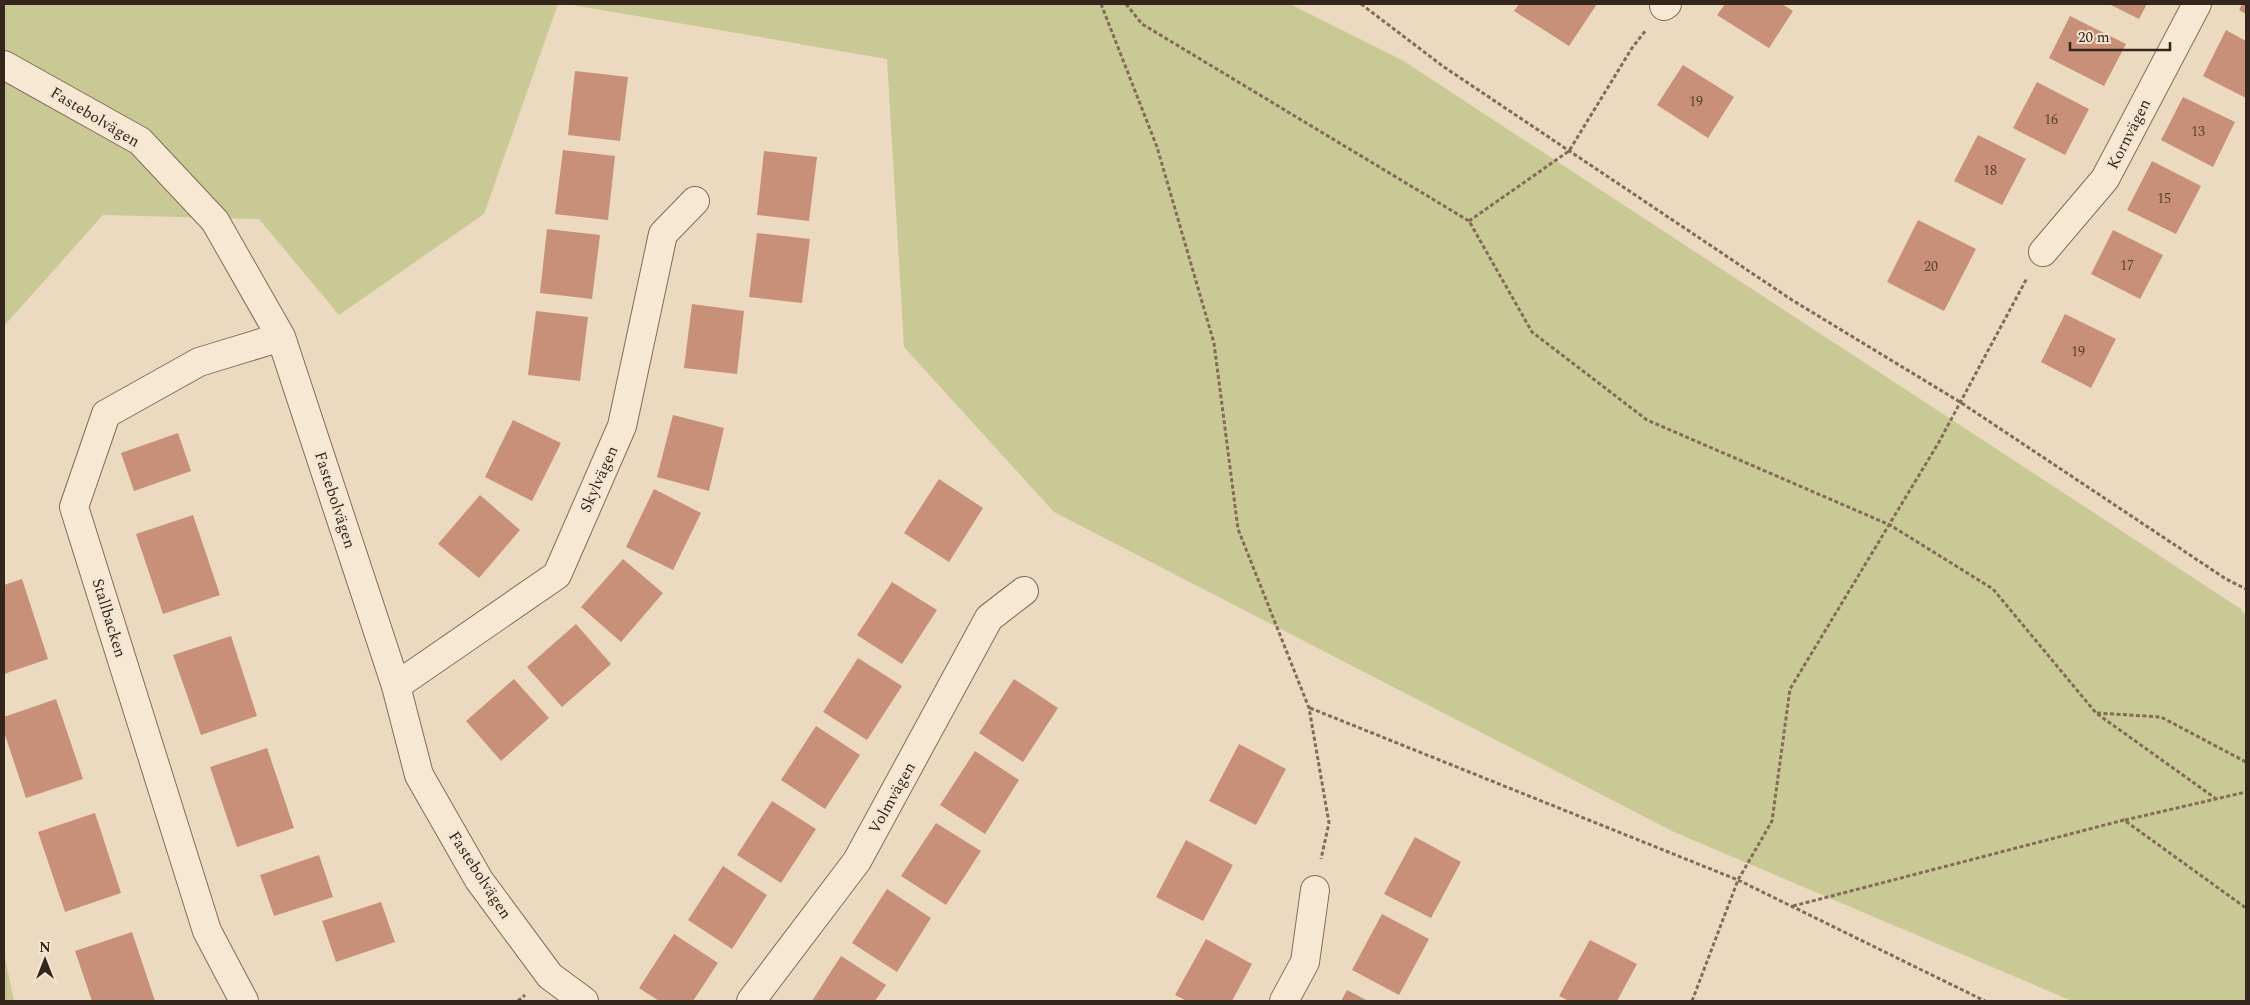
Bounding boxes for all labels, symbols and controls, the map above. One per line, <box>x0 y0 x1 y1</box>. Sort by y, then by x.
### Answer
scale bar <box>2070 20 2170 52</box>
text: 20 m <box>2078 26 2110 49</box>
street label: Fastebolvägen <box>46 81 144 153</box>
house number: 19 <box>1689 91 1703 112</box>
street label: Kornvägen <box>2101 95 2157 173</box>
house number: 16 <box>2044 109 2058 130</box>
house number: 13 <box>2191 121 2205 142</box>
house number: 18 <box>1983 160 1997 181</box>
house number: 15 <box>2157 188 2171 209</box>
house number: 17 <box>2120 255 2134 276</box>
house number: 20 <box>1924 256 1938 277</box>
house number: 19 <box>2071 341 2085 362</box>
street label: Skylvägen <box>574 442 624 516</box>
street label: Fastebolvägen <box>308 448 362 552</box>
street label: Stallbacken <box>86 575 132 661</box>
street label: Volmvägen <box>862 758 922 838</box>
street label: Fastebolvägen <box>442 826 518 924</box>
north arrow <box>20 935 70 985</box>
text: N <box>39 937 51 958</box>

